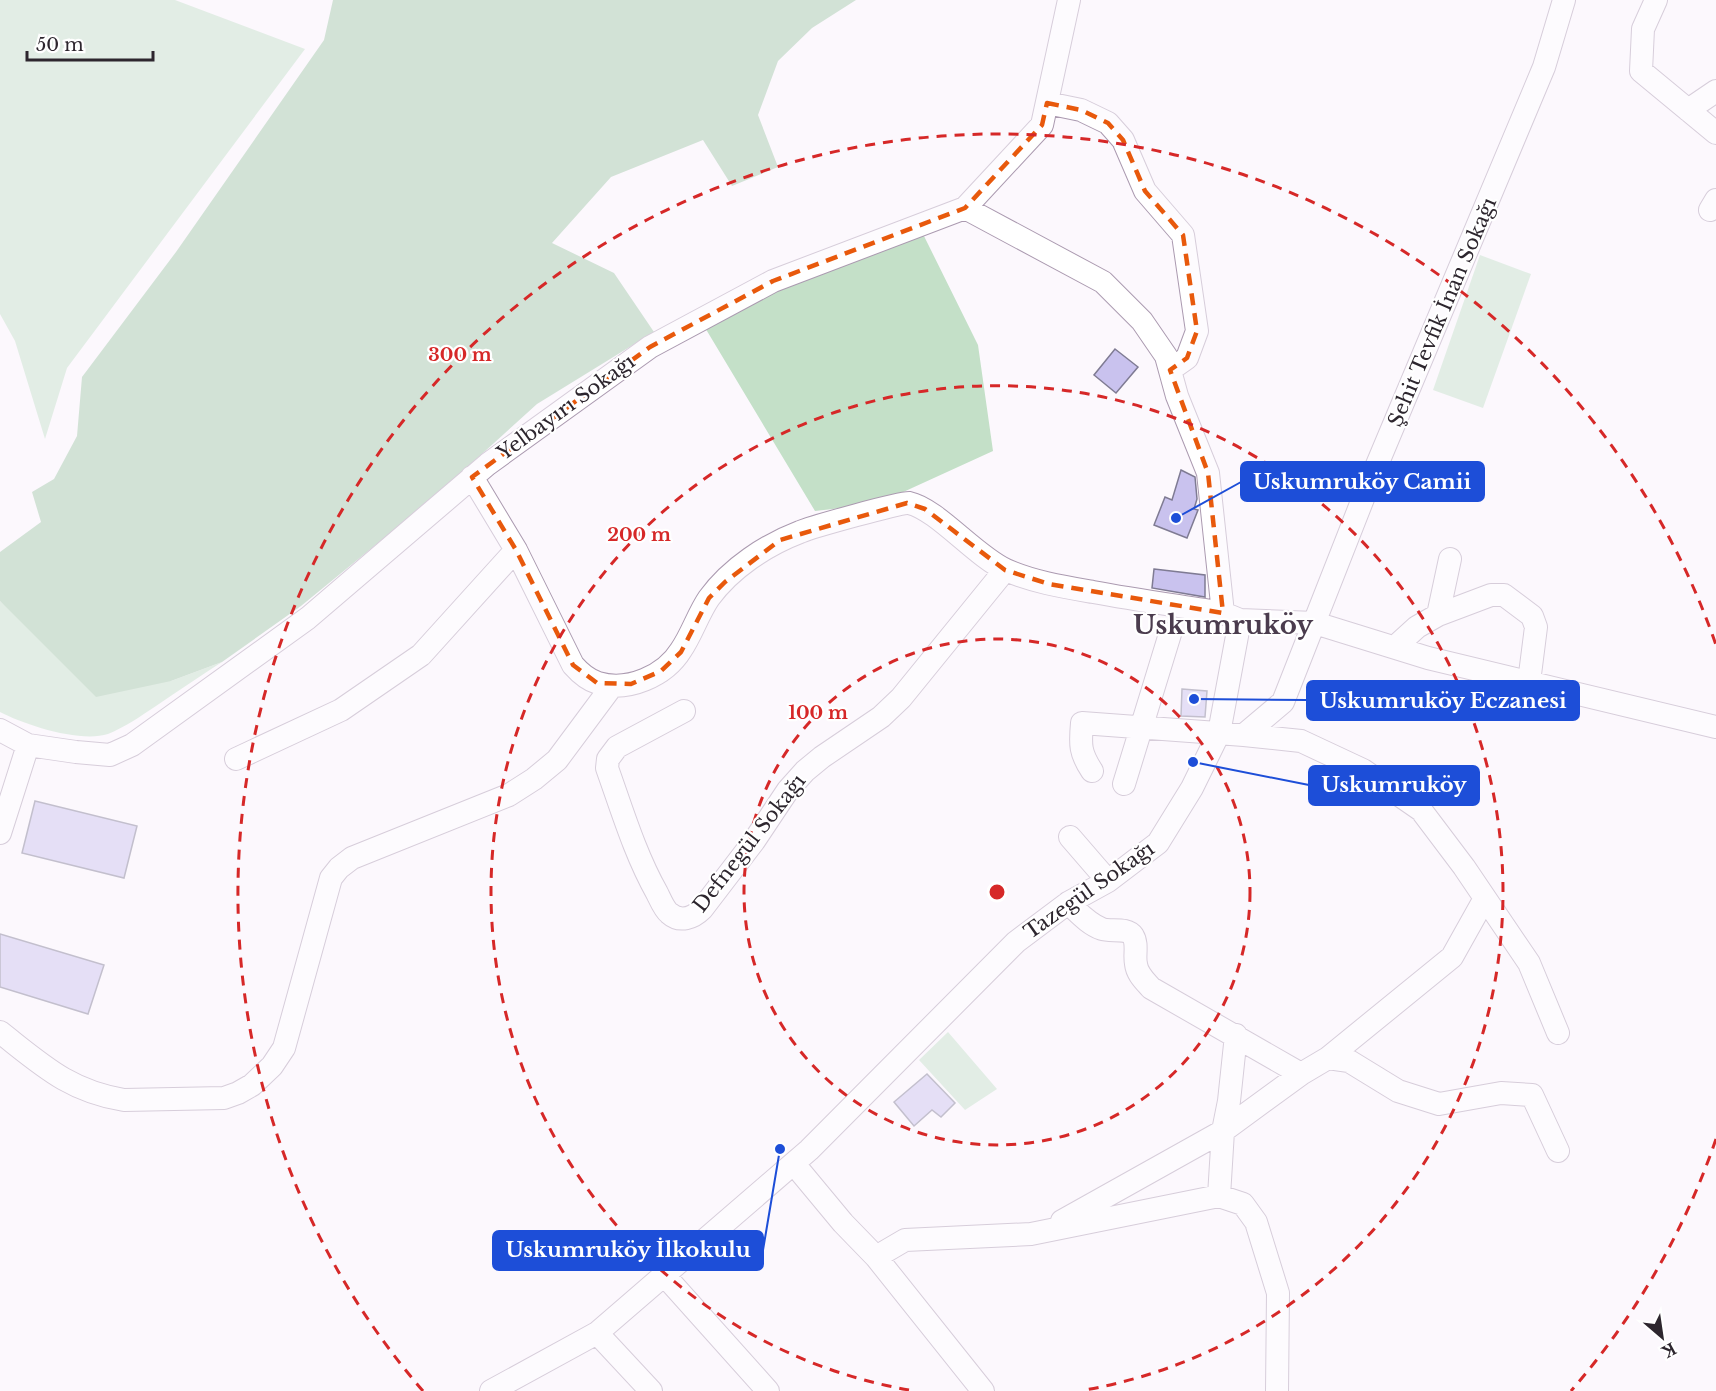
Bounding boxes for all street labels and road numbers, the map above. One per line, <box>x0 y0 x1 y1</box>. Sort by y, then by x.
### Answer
street label: Şehit Tevfik İnan Sokağı <box>1382 193 1501 430</box>
street label: Yelbayırı Sokağı <box>492 349 640 466</box>
street label: Defnegül Sokağı <box>688 769 810 917</box>
street label: Tazegül Sokağı <box>1019 836 1159 944</box>

